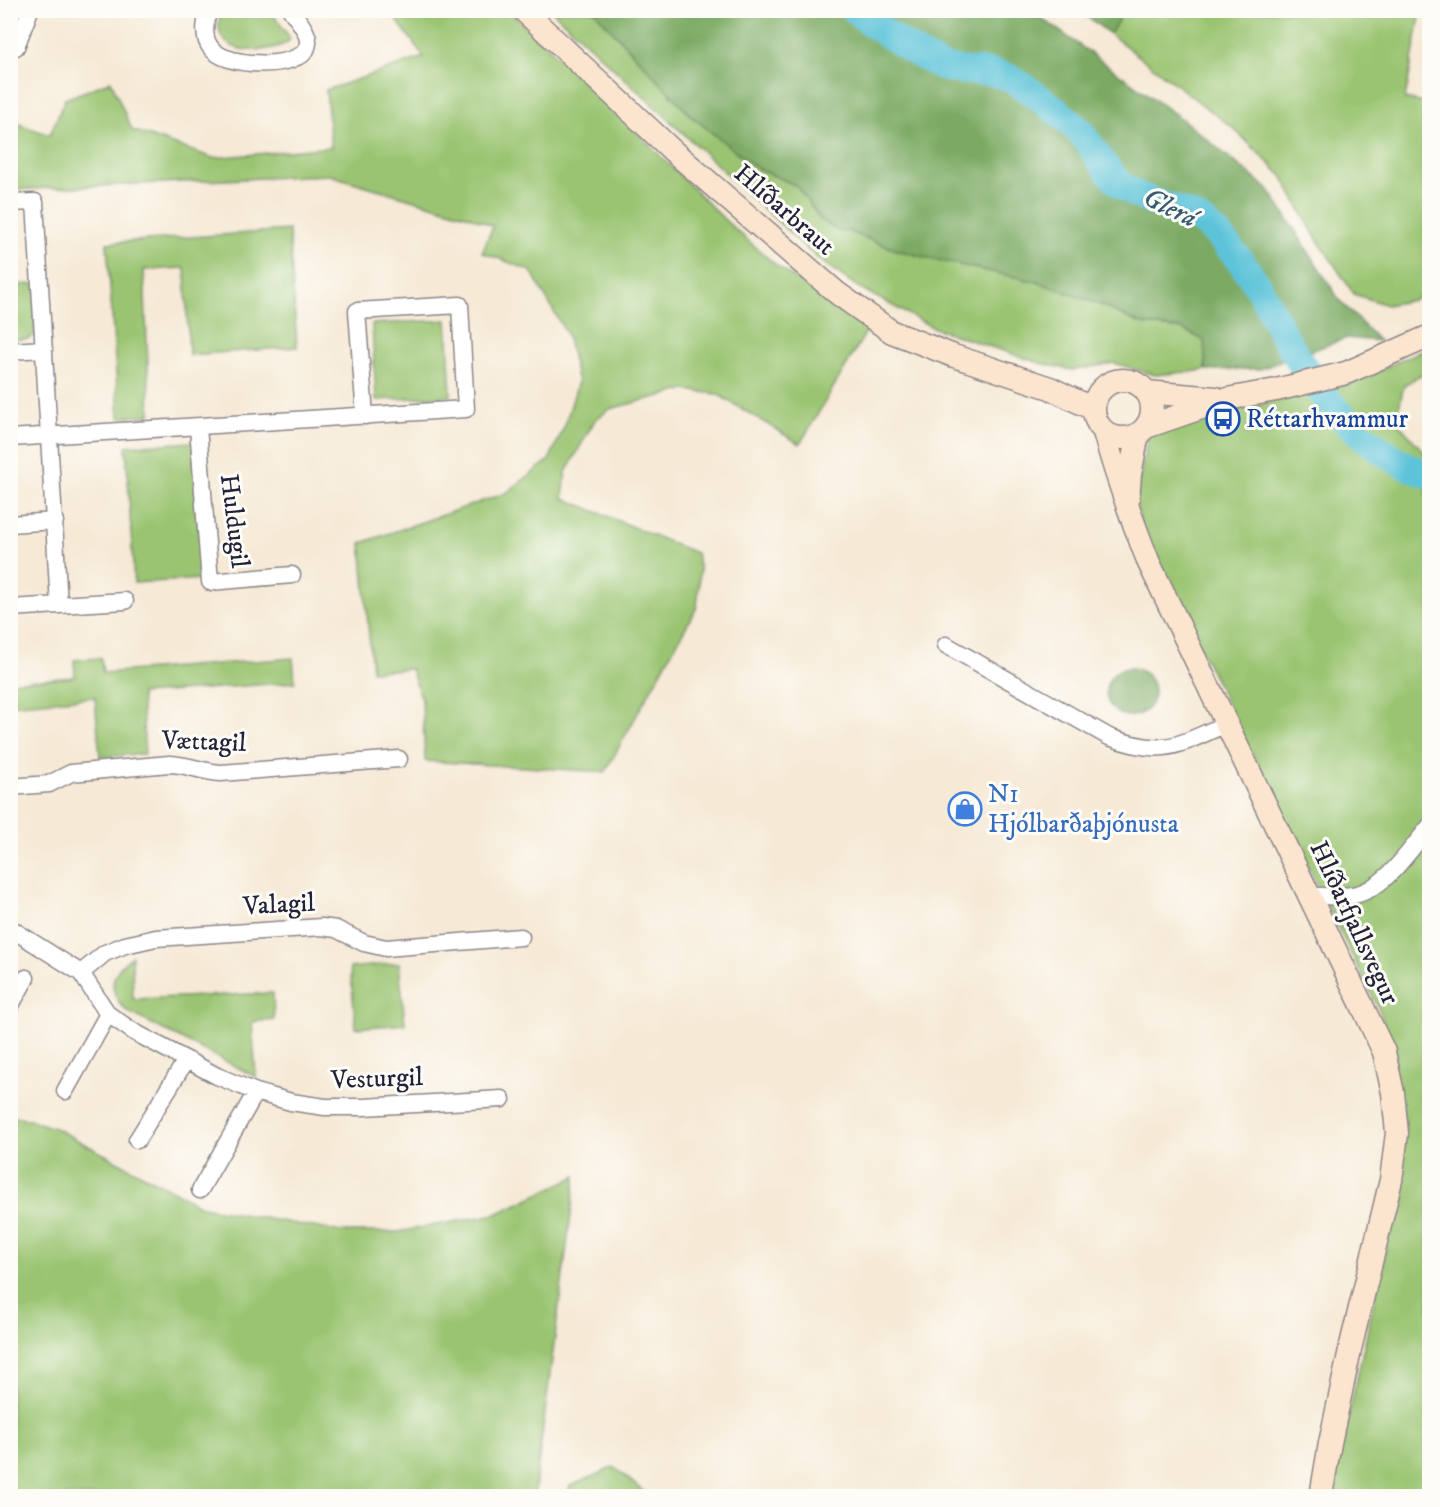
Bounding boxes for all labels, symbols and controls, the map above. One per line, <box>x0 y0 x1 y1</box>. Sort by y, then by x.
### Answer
street label: Hlíðarbraut <box>727 157 841 263</box>
water label: Glerá <box>1138 181 1205 237</box>
bus stop icon: Réttarhvammur <box>1205 401 1241 437</box>
place label: Réttarhvammur <box>1246 403 1409 436</box>
street label: Huldugil <box>212 472 256 570</box>
street label: Vættagil <box>160 724 247 760</box>
place label: N1 Hjólbarðaþjónusta <box>988 778 1179 841</box>
shop icon: N1 Hjólbarðaþjónusta <box>947 791 983 827</box>
street label: Hlíðarfjallsvegur <box>1302 836 1406 1010</box>
street label: Valagil <box>241 887 316 923</box>
street label: Vesturgil <box>329 1061 424 1097</box>

